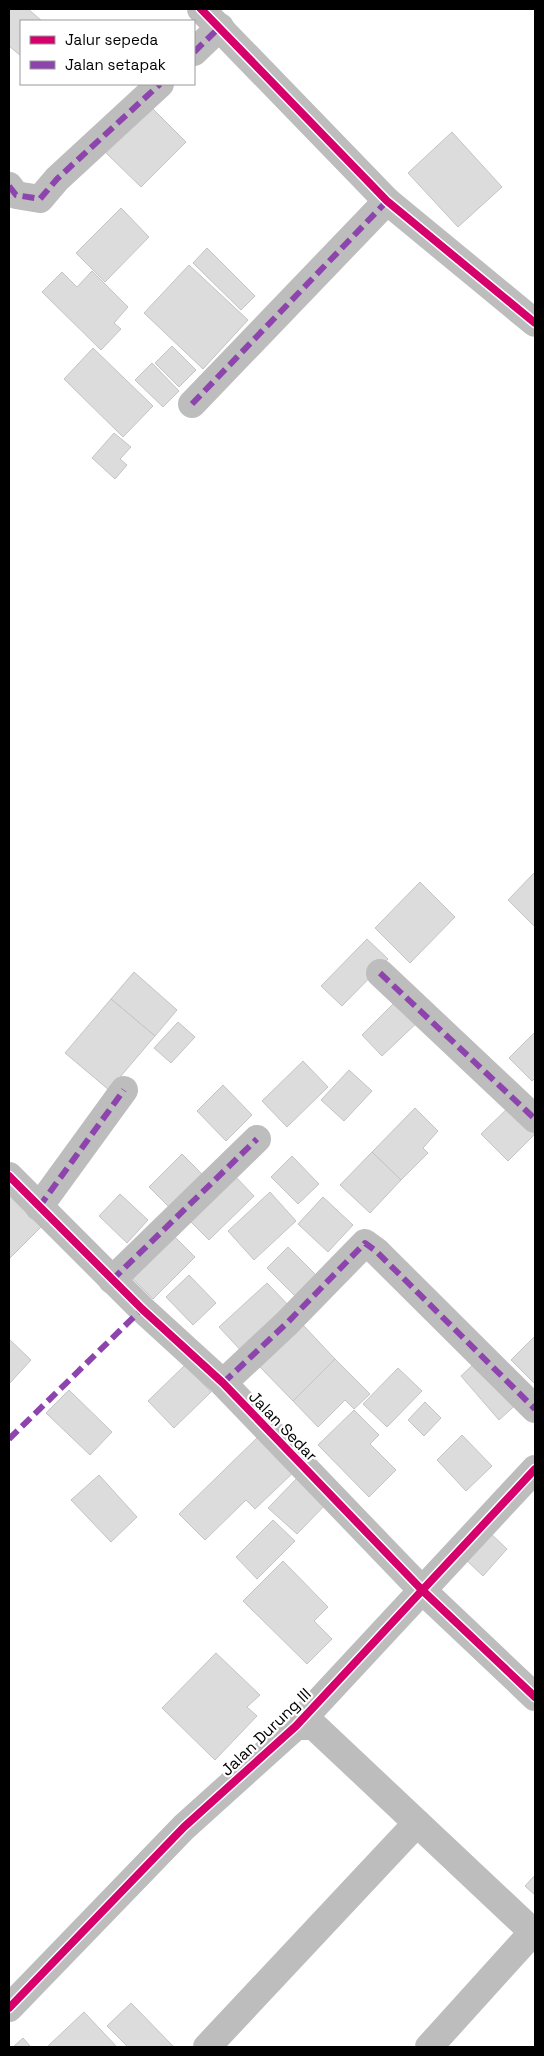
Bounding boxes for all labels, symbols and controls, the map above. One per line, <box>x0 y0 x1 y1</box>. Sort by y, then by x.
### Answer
legend <box>20 20 195 85</box>
text: Jalur sepeda <box>65 30 159 49</box>
text: Jalan setapak <box>65 55 166 74</box>
street label: Jalan Sedar <box>244 1386 322 1466</box>
street label: Jalan Durung III <box>216 1684 316 1780</box>

